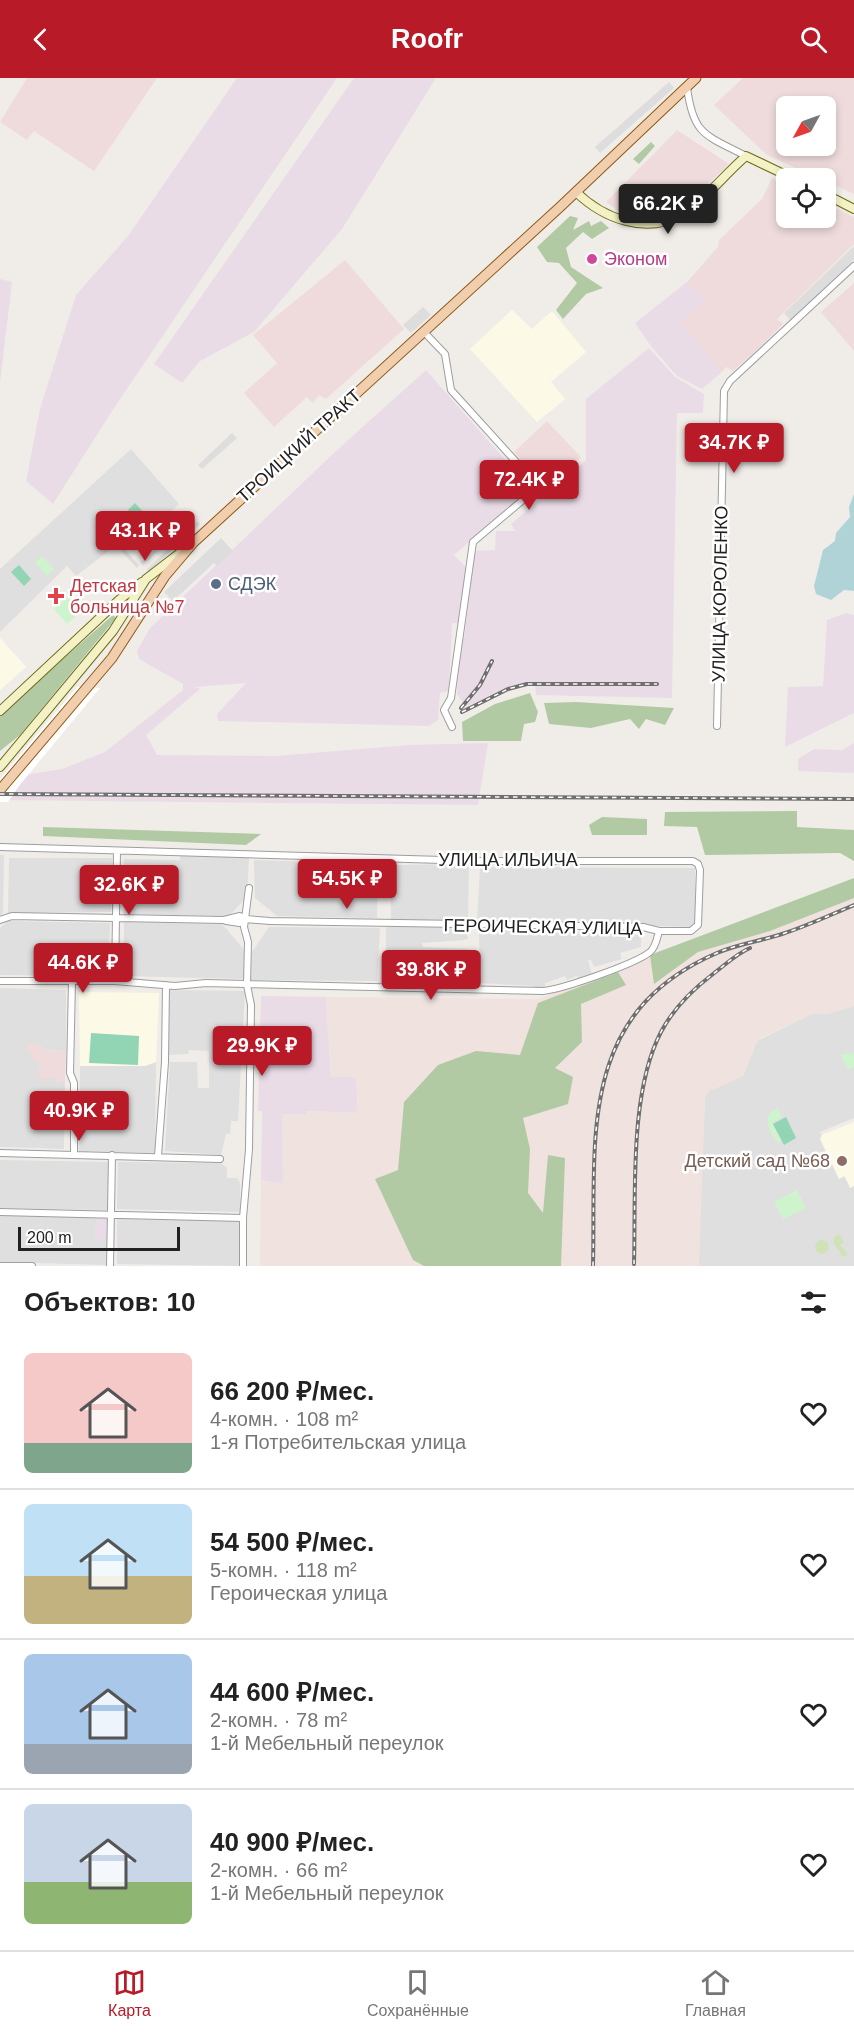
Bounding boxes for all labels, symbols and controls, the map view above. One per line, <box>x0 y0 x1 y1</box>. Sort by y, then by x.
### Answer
icon: back <box>24 23 57 56</box>
icon: search <box>797 23 830 56</box>
text: Roofr <box>391 24 463 54</box>
north arrow <box>776 96 836 156</box>
map controls <box>776 96 836 228</box>
button: locate <box>776 168 836 228</box>
pin: 66.2K ₽ <box>613 184 723 235</box>
text: 66.2K ₽ <box>633 192 703 214</box>
place label: Эконом <box>604 249 667 269</box>
marker: Эконом <box>585 252 599 266</box>
street label: ТРОИЦКИЙ ТРАКТ <box>232 384 365 507</box>
pin: 34.7K ₽ <box>679 423 789 474</box>
text: 34.7K ₽ <box>699 431 769 453</box>
pin: 72.4K ₽ <box>474 460 584 511</box>
text: 72.4K ₽ <box>494 468 564 490</box>
street label: УЛИЦА КОРОЛЕНКО <box>708 505 732 683</box>
pin: 43.1K ₽ <box>90 511 200 562</box>
text: 43.1K ₽ <box>110 519 180 541</box>
place label: СДЭК <box>228 574 277 594</box>
place label: Детская больница №7 <box>70 576 184 617</box>
marker: СДЭК <box>209 577 223 591</box>
marker: Детская больница №7 <box>47 587 65 605</box>
street label: УЛИЦА ИЛЬИЧА <box>438 850 578 870</box>
pin: 54.5K ₽ <box>292 859 402 910</box>
pin: 32.6K ₽ <box>74 865 184 916</box>
text: 54.5K ₽ <box>312 867 382 889</box>
text: 32.6K ₽ <box>94 873 164 895</box>
street label: ГЕРОИЧЕСКАЯ УЛИЦА <box>443 915 643 939</box>
pin: 44.6K ₽ <box>28 943 138 994</box>
pin: 39.8K ₽ <box>376 950 486 1001</box>
text: 44.6K ₽ <box>48 951 118 973</box>
text: 39.8K ₽ <box>396 958 466 980</box>
pin: 29.9K ₽ <box>207 1026 317 1077</box>
text: 29.9K ₽ <box>227 1034 297 1056</box>
pin: 40.9K ₽ <box>24 1091 134 1142</box>
text: 40.9K ₽ <box>44 1099 114 1121</box>
place label: Детский сад №68 <box>685 1151 830 1171</box>
marker: Детский сад №68 <box>835 1154 849 1168</box>
scale bar <box>18 1224 180 1252</box>
text: 200 m <box>27 1229 71 1246</box>
icon: filters <box>797 1286 830 1319</box>
text: Объектов: 10 <box>24 1287 195 1317</box>
text: 66 200 ₽/мес. <box>210 1376 374 1406</box>
icon: home <box>72 1377 144 1449</box>
icon: heart <box>797 1397 830 1430</box>
text: 4-комн. · 108 m² <box>210 1408 358 1430</box>
text: 1-я Потребительская улица <box>210 1431 466 1453</box>
text: 54 500 ₽/мес. <box>210 1527 374 1557</box>
icon: home <box>72 1528 144 1600</box>
icon: heart <box>797 1548 830 1581</box>
text: 5-комн. · 118 m² <box>210 1559 357 1581</box>
text: Героическая улица <box>210 1582 387 1604</box>
text: 44 600 ₽/мес. <box>210 1677 374 1707</box>
icon: home <box>72 1678 144 1750</box>
icon: heart <box>797 1698 830 1731</box>
text: 2-комн. · 78 m² <box>210 1709 347 1731</box>
text: 1-й Мебельный переулок <box>210 1732 444 1754</box>
text: 40 900 ₽/мес. <box>210 1827 374 1857</box>
icon: home <box>72 1828 144 1900</box>
icon: heart <box>797 1848 830 1881</box>
text: 2-комн. · 66 m² <box>210 1859 347 1881</box>
text: 1-й Мебельный переулок <box>210 1882 444 1904</box>
tab: Карта <box>108 1966 151 2020</box>
tab: Сохранённые <box>367 1966 469 2020</box>
tab: Главная <box>685 1966 746 2020</box>

